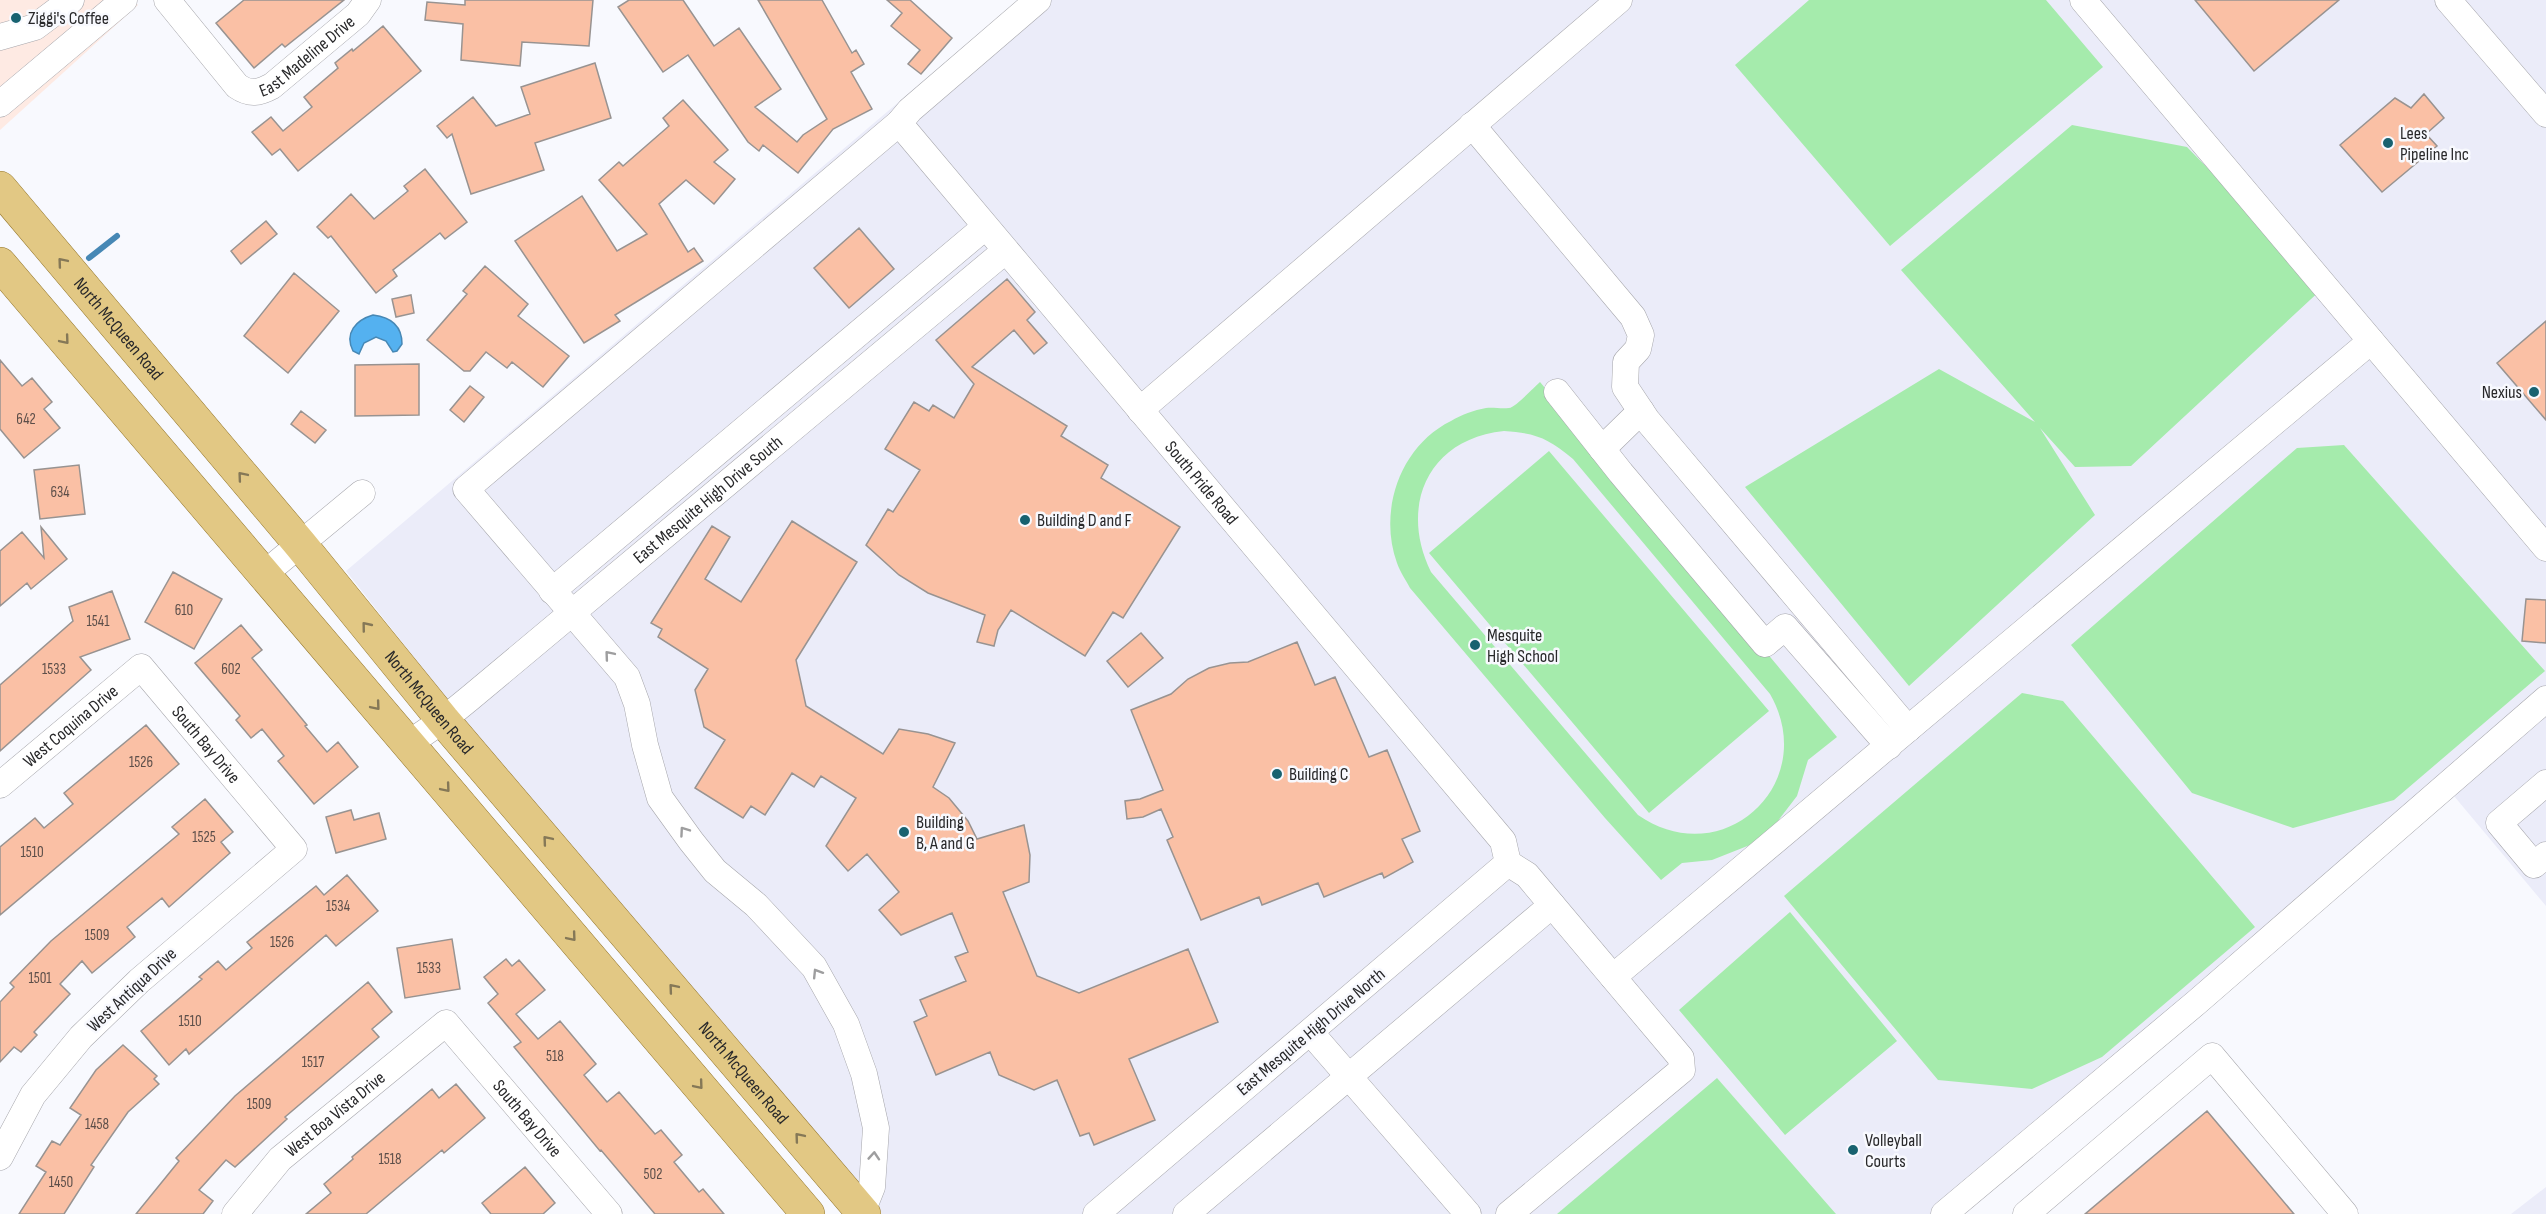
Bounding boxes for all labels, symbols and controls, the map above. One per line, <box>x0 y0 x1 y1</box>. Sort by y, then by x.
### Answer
place label: Ziggi's Coffee <box>28 8 109 29</box>
marker: Ziggi's Coffee <box>9 11 23 25</box>
street label: East Madeline Drive <box>256 11 359 101</box>
place label: Lees Pipeline Inc <box>2400 123 2469 165</box>
marker: Lees Pipeline Inc <box>2381 136 2395 150</box>
one-way arrow <box>59 258 70 269</box>
street label: North McQueen Road <box>69 273 168 384</box>
one-way arrow <box>58 334 69 344</box>
place label: Nexius <box>2482 382 2522 403</box>
marker: Nexius <box>2527 385 2541 399</box>
house number: 642 <box>16 410 36 429</box>
street label: East Mesquite High Drive South <box>629 431 786 568</box>
street label: South Pride Road <box>1160 437 1243 529</box>
one-way arrow <box>238 472 249 483</box>
house number: 634 <box>50 483 70 502</box>
place label: Building D and F <box>1037 510 1132 531</box>
marker: Building D and F <box>1018 513 1032 527</box>
house number: 610 <box>175 601 193 620</box>
house number: 1541 <box>87 612 110 631</box>
one-way arrow <box>363 622 374 633</box>
place label: Mesquite High School <box>1487 625 1558 667</box>
marker: Mesquite High School <box>1468 638 1482 652</box>
street label: North McQueen Road <box>381 647 478 758</box>
one-way arrow <box>605 651 616 662</box>
house number: 1533 <box>42 660 66 679</box>
house number: 602 <box>221 660 241 679</box>
street label: West Coquina Drive <box>19 680 122 772</box>
one-way arrow <box>368 699 379 710</box>
street label: South Bay Drive <box>167 701 245 788</box>
house number: 1526 <box>129 753 153 772</box>
place label: Building C <box>1289 764 1349 785</box>
marker: Building C <box>1270 767 1284 781</box>
one-way arrow <box>439 781 450 792</box>
place label: Building B, A and G <box>916 812 975 854</box>
marker: Building B, A and G <box>897 825 911 839</box>
one-way arrow <box>680 827 691 838</box>
house number: 1525 <box>192 828 216 847</box>
one-way arrow <box>543 835 554 846</box>
house number: 1510 <box>20 843 44 862</box>
house number: 1534 <box>326 897 350 916</box>
house number: 1509 <box>85 926 109 945</box>
one-way arrow <box>565 930 576 941</box>
house number: 1526 <box>270 933 294 952</box>
street label: West Antiqua Drive <box>83 943 181 1037</box>
house number: 1533 <box>417 959 441 978</box>
street label: East Mesquite High Drive North <box>1233 964 1389 1100</box>
house number: 1501 <box>28 969 52 988</box>
one-way arrow <box>812 969 824 979</box>
one-way arrow <box>669 984 680 995</box>
house number: 1510 <box>178 1012 202 1031</box>
street label: North McQueen Road <box>694 1018 793 1128</box>
house number: 518 <box>546 1047 564 1066</box>
house number: 1517 <box>302 1053 324 1072</box>
street label: West Boa Vista Drive <box>280 1067 389 1161</box>
street label: South Bay Drive <box>489 1075 566 1161</box>
one-way arrow <box>692 1078 703 1089</box>
house number: 1509 <box>247 1095 271 1114</box>
house number: 1458 <box>85 1115 109 1134</box>
place label: Volleyball Courts <box>1865 1130 1922 1172</box>
one-way arrow <box>795 1133 806 1144</box>
marker: Volleyball Courts <box>1846 1143 1860 1157</box>
house number: 1518 <box>378 1150 402 1169</box>
one-way arrow <box>867 1151 880 1160</box>
house number: 502 <box>644 1165 662 1184</box>
house number: 1450 <box>49 1173 73 1192</box>

